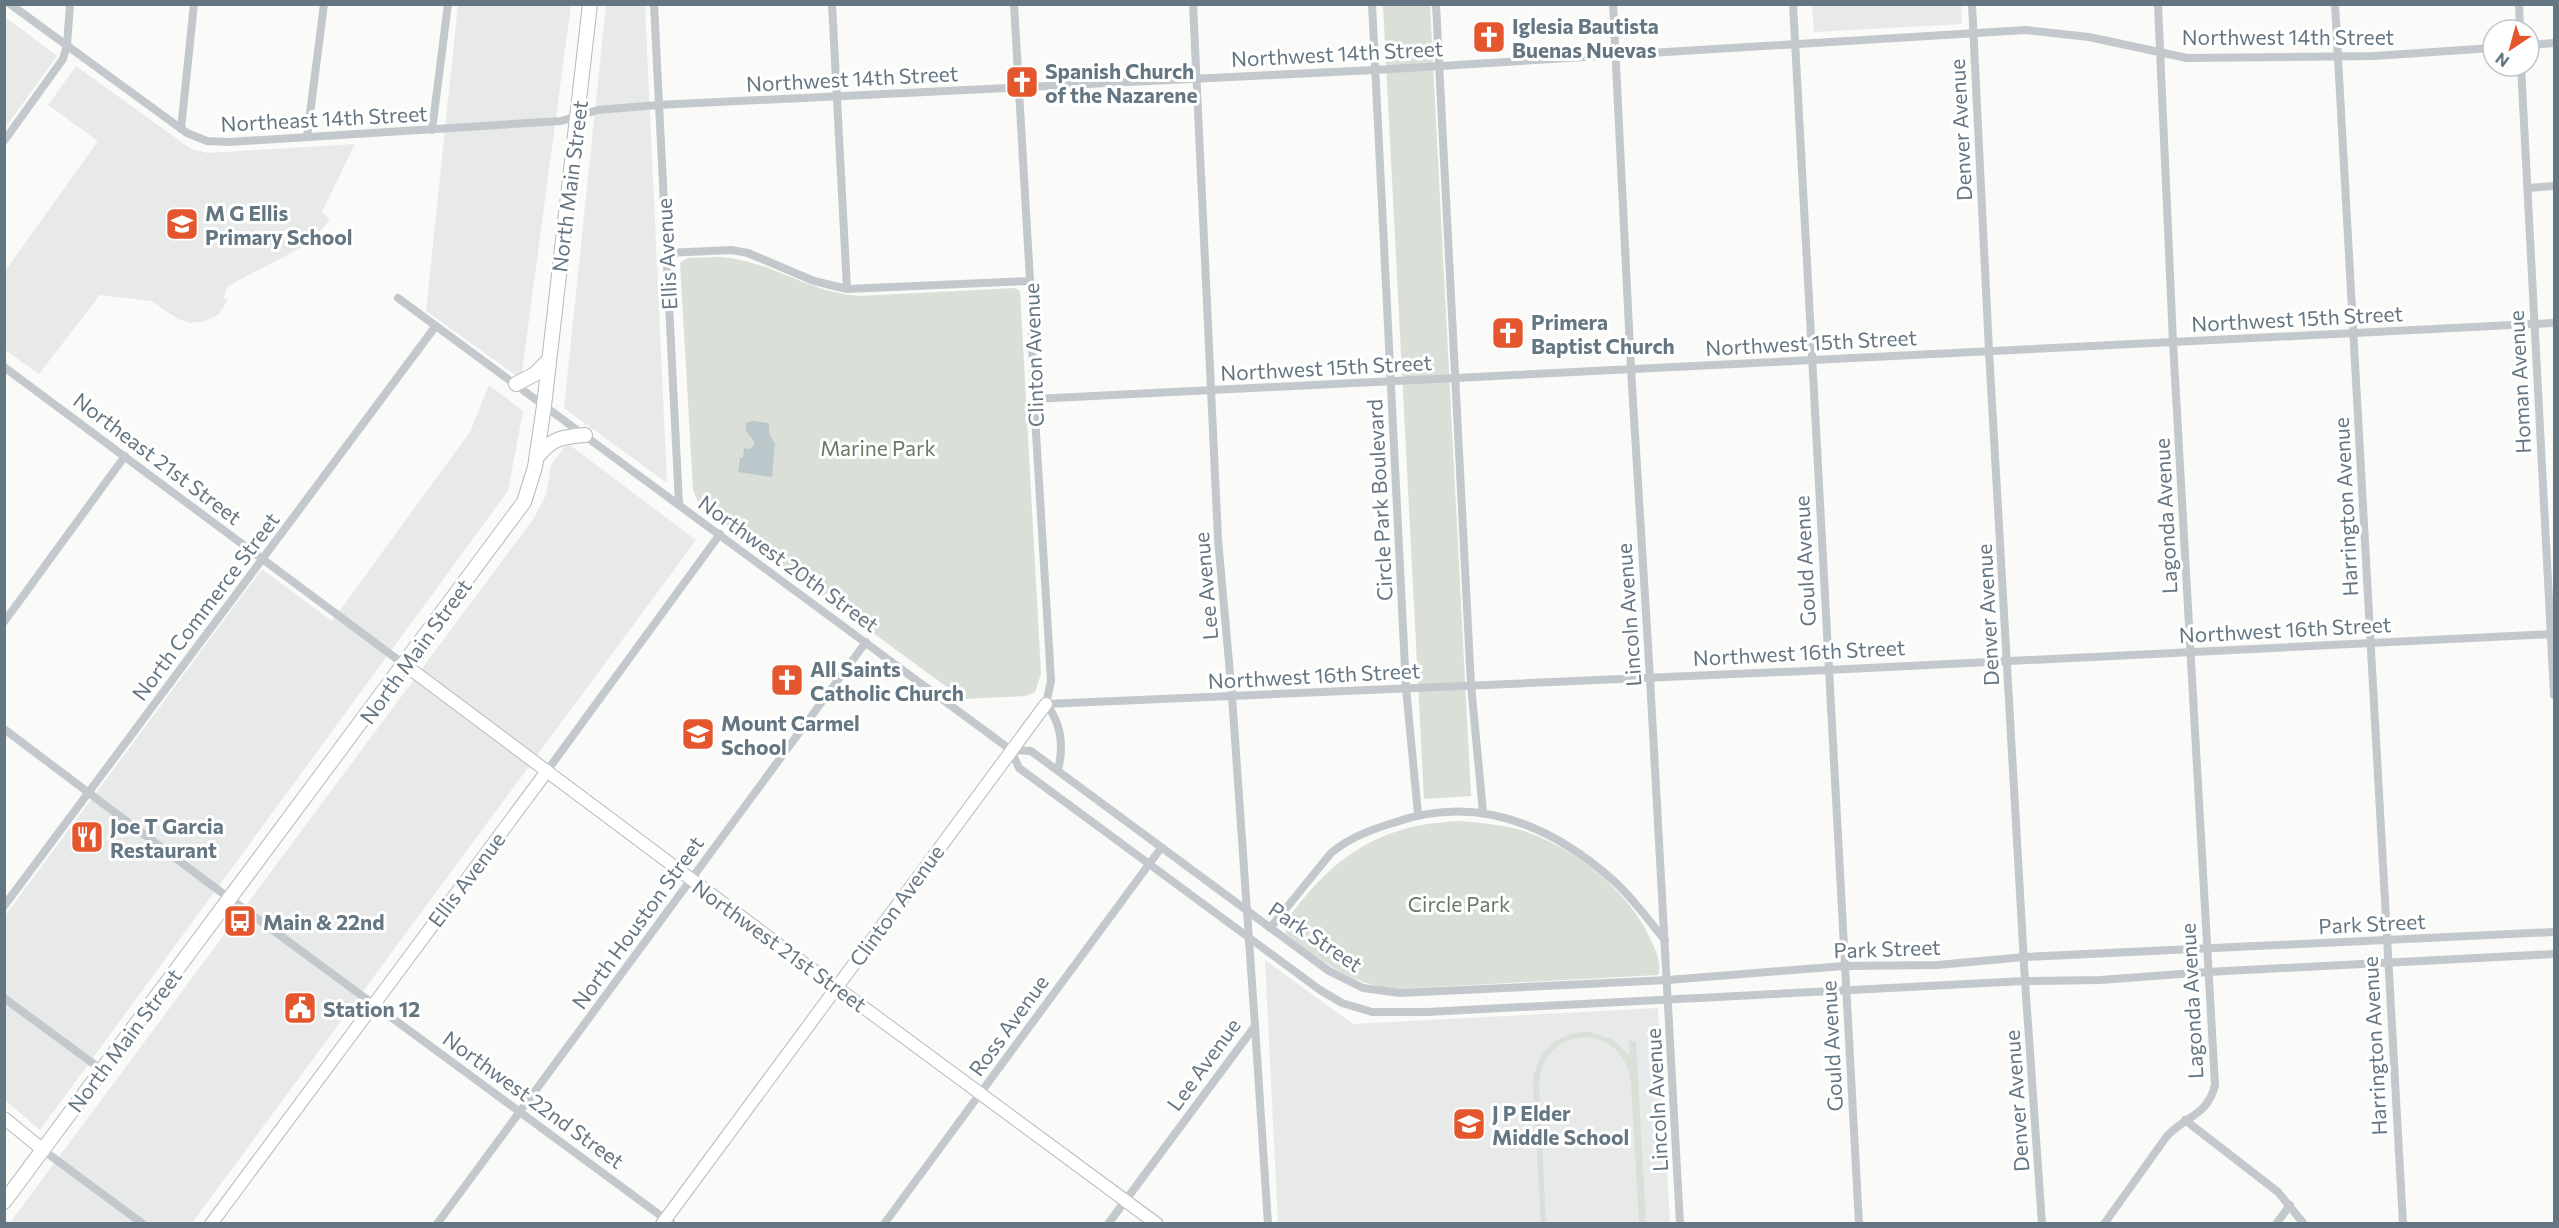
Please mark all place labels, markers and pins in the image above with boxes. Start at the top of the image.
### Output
place label: Iglesia Bautista Buenas Nuevas [1512,13,1659,62]
church icon: Iglesia Bautista Buenas Nuevas [1471,19,1507,55]
place label: Spanish Church of the Nazarene [1045,58,1198,107]
church icon: Spanish Church of the Nazarene [1004,64,1040,100]
place label: M G Ellis Primary School [205,200,352,249]
school or university icon: M G Ellis Primary School [164,206,200,242]
place label: Primera Baptist Church [1531,309,1675,358]
church icon: Primera Baptist Church [1490,315,1526,351]
place label: All Saints Catholic Church [810,656,964,705]
church icon: All Saints Catholic Church [769,662,805,698]
place label: Mount Carmel School [721,710,860,759]
school or university icon: Mount Carmel School [680,716,716,752]
place label: Joe T Garcia Restaurant [110,813,224,862]
restaurant icon: Joe T Garcia Restaurant [69,819,105,855]
bus stop icon: Main & 22nd [222,903,258,939]
place label: Main & 22nd [263,909,385,934]
public building icon: Station 12 [282,990,318,1026]
place label: Station 12 [323,996,420,1021]
place label: J P Elder Middle School [1492,1100,1629,1149]
school or university icon: J P Elder Middle School [1451,1106,1487,1142]

